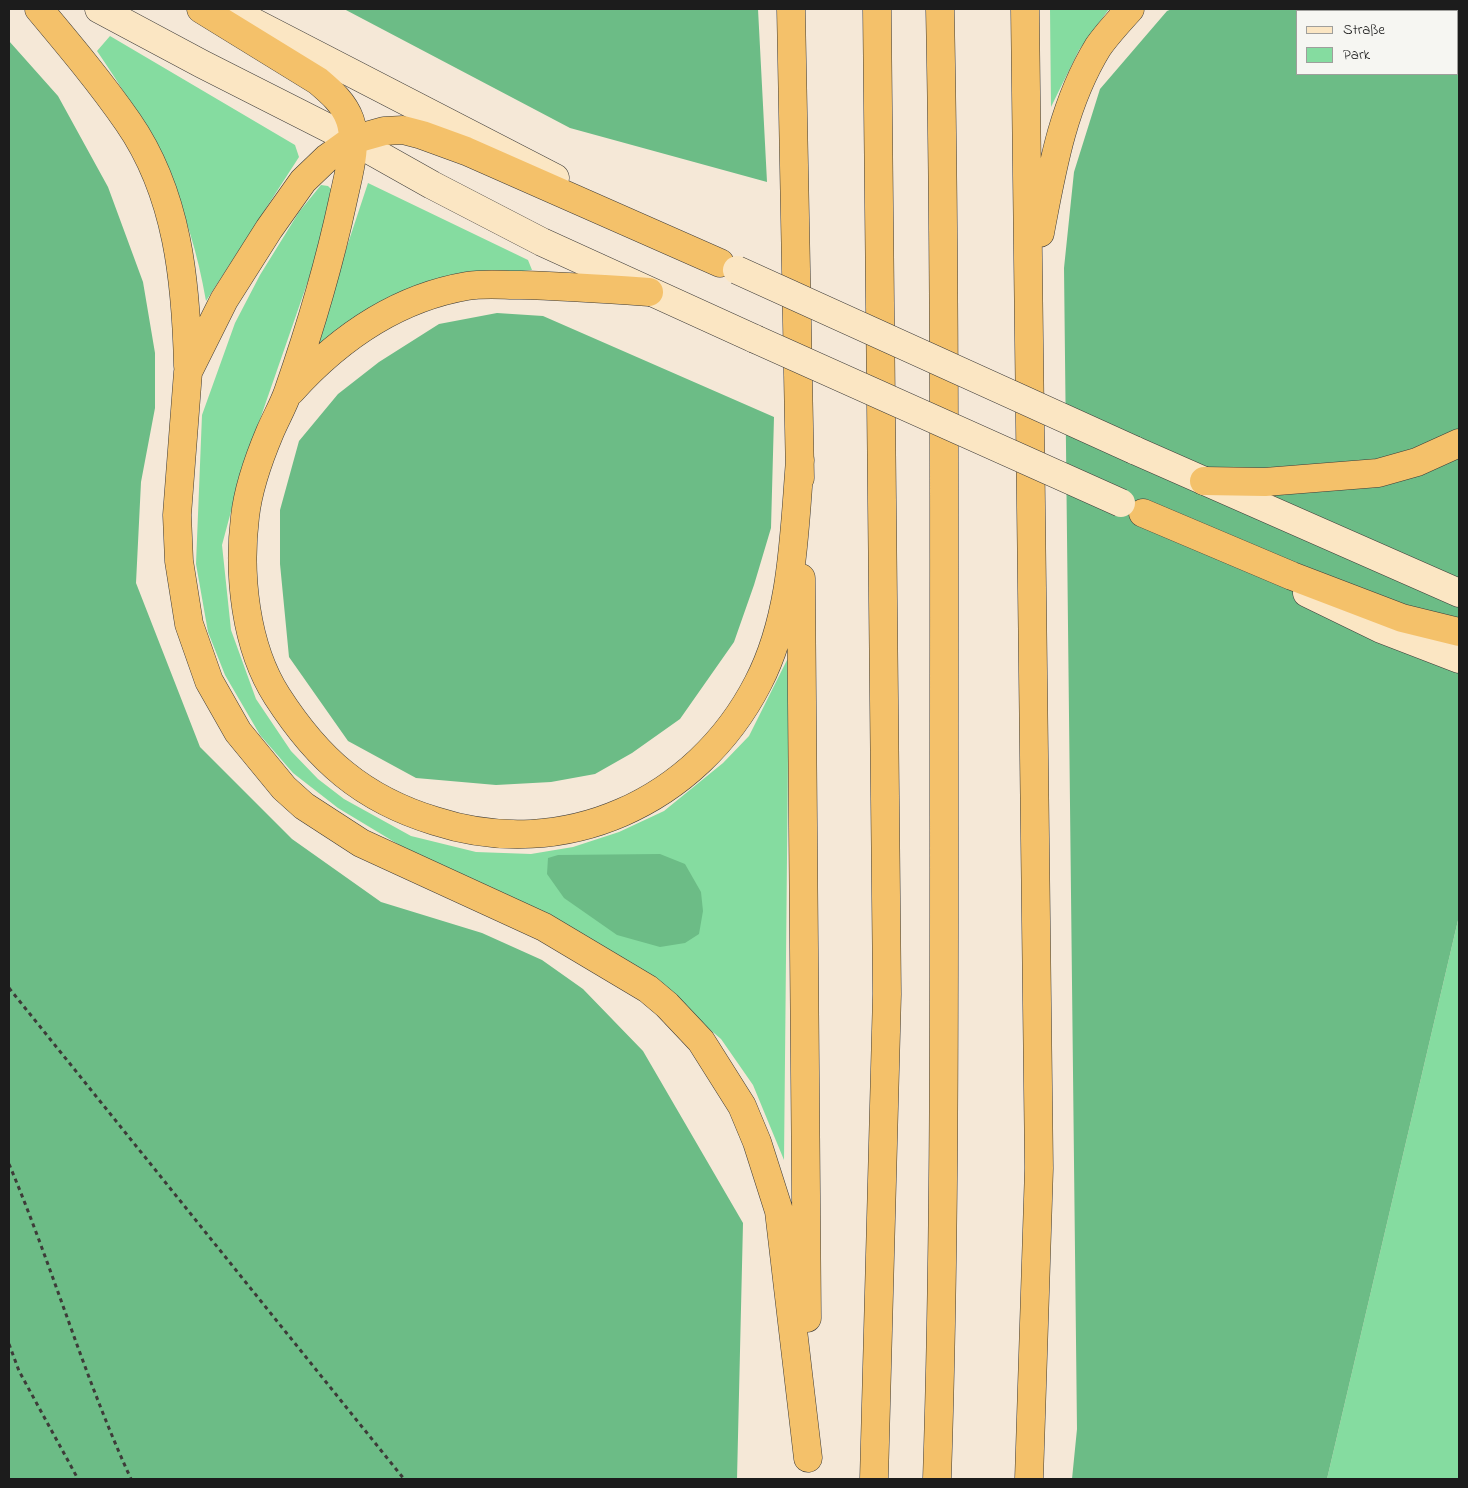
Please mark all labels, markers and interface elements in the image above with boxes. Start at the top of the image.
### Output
legend [1296,10,1458,75]
text: Straße [1343,19,1385,41]
text: Park [1343,44,1370,66]

